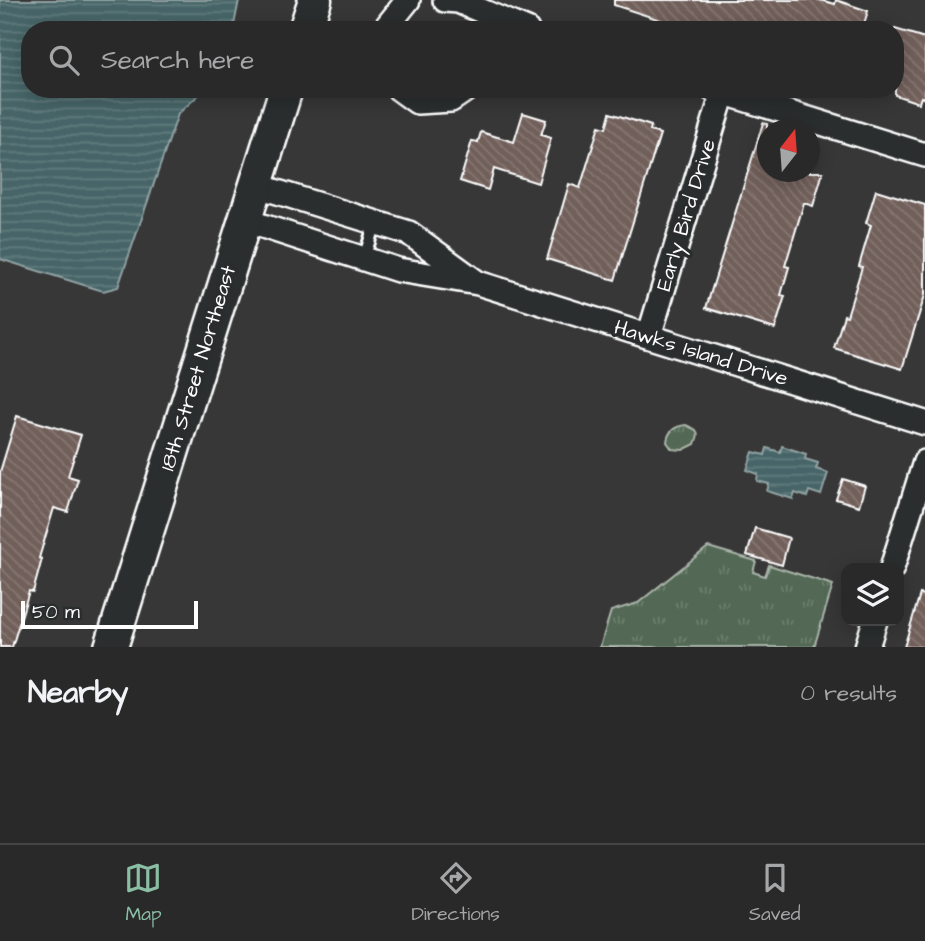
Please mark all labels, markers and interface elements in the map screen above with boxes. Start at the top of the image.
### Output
search box [21,21,904,98]
icon: search [45,41,83,79]
text: Search here [101,42,254,78]
north arrow [757,119,820,182]
street label: Early Bird Drive [649,135,725,295]
street label: 18th Street Northeast [153,261,243,474]
street label: Hawks Island Drive [611,313,791,393]
map controls [841,563,904,626]
button: layers [841,563,904,626]
scale bar [21,598,198,630]
text: 50 m [32,599,80,626]
text: Nearby [28,672,128,714]
text: 0 results [800,677,897,709]
tab: Map [124,859,162,928]
tab: Directions [411,859,500,928]
tab: Saved [749,859,800,928]

